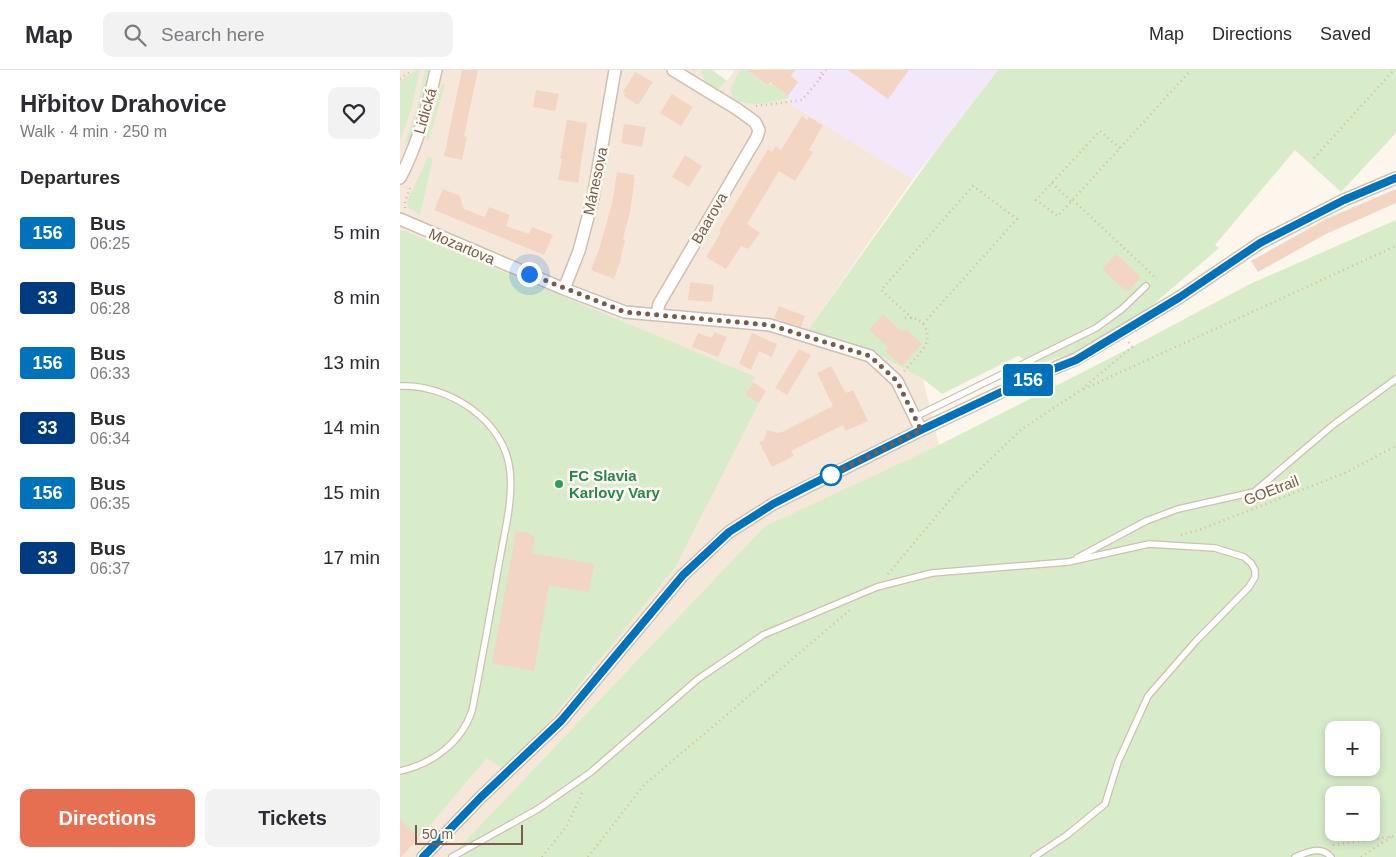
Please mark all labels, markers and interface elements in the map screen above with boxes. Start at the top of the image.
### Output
search box [103,12,453,57]
text: Map [25,21,73,48]
icon: search [121,21,149,49]
text: Search here [161,24,265,45]
text: Map [1149,24,1184,44]
text: Directions [1212,24,1292,44]
text: Saved [1320,24,1371,44]
street label: Lidická [410,86,440,136]
button: heart [328,87,380,139]
text: Hřbitov Drahovice [20,90,227,117]
text: Walk · 4 min · 250 m [20,123,167,140]
street label: Mánesova [579,145,611,217]
text: Departures [20,167,120,188]
street label: Baarova [688,189,731,246]
text: Bus [90,213,126,234]
text: 5 min [334,222,380,243]
text: 156 [32,223,63,243]
street label: Mozartova [426,224,498,268]
text: 06:25 [90,235,130,252]
your location [517,262,542,287]
text: Bus [90,278,126,299]
text: 8 min [334,287,380,308]
text: 33 [37,288,58,308]
text: 06:28 [90,300,130,317]
text: Bus [90,343,126,364]
text: 13 min [323,352,380,373]
text: 156 [32,353,63,373]
line badge: 156 [999,364,1057,396]
text: 06:33 [90,365,130,382]
text: 156 [1013,370,1043,390]
text: Bus [90,408,126,429]
text: 14 min [323,417,380,438]
text: 33 [37,418,58,438]
text: 06:34 [90,430,130,447]
unlabelled marker [820,464,842,486]
place label: FC Slavia Karlovy Vary [569,467,661,501]
street label: GOEtrail [1241,472,1301,508]
text: Bus [90,473,126,494]
marker: FC Slavia Karlovy Vary [553,478,565,490]
text: 15 min [323,482,380,503]
text: 156 [32,483,63,503]
text: 06:35 [90,495,130,512]
text: Bus [90,538,126,559]
text: 17 min [323,547,380,568]
text: 33 [37,548,58,568]
text: 06:37 [90,560,130,577]
map controls [1325,721,1380,841]
button: + [1325,721,1380,776]
button: − [1325,786,1380,841]
button: Directions [20,789,195,847]
button: Tickets [205,789,380,847]
scale bar [415,822,522,845]
text: 50 m [422,826,453,842]

